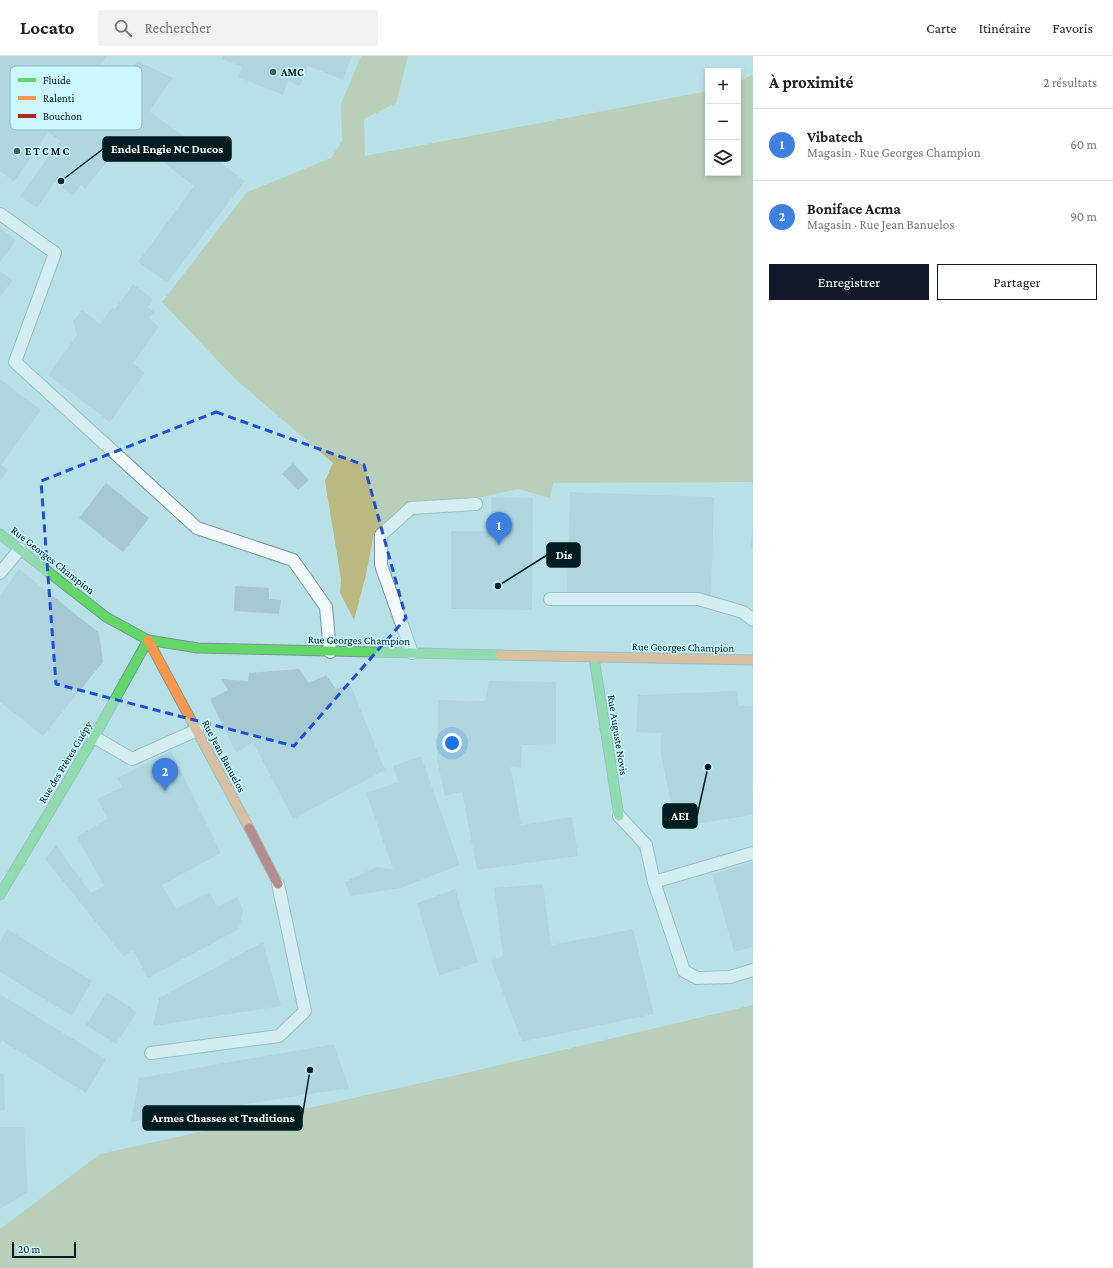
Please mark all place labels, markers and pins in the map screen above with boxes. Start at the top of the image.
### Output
place label: AMC [280,66,304,78]
marker: AMC [268,67,278,77]
callout: Endel Engie NC Ducos [103,137,231,161]
place label: E T C M C [25,145,70,157]
marker: E T C M C [12,146,22,156]
pin: 1 [486,512,512,545]
callout: Dis [547,543,580,567]
pin: 2 [152,758,178,791]
callout: AEI [663,804,697,828]
callout: Armes Chasses et Traditions [143,1106,302,1130]

